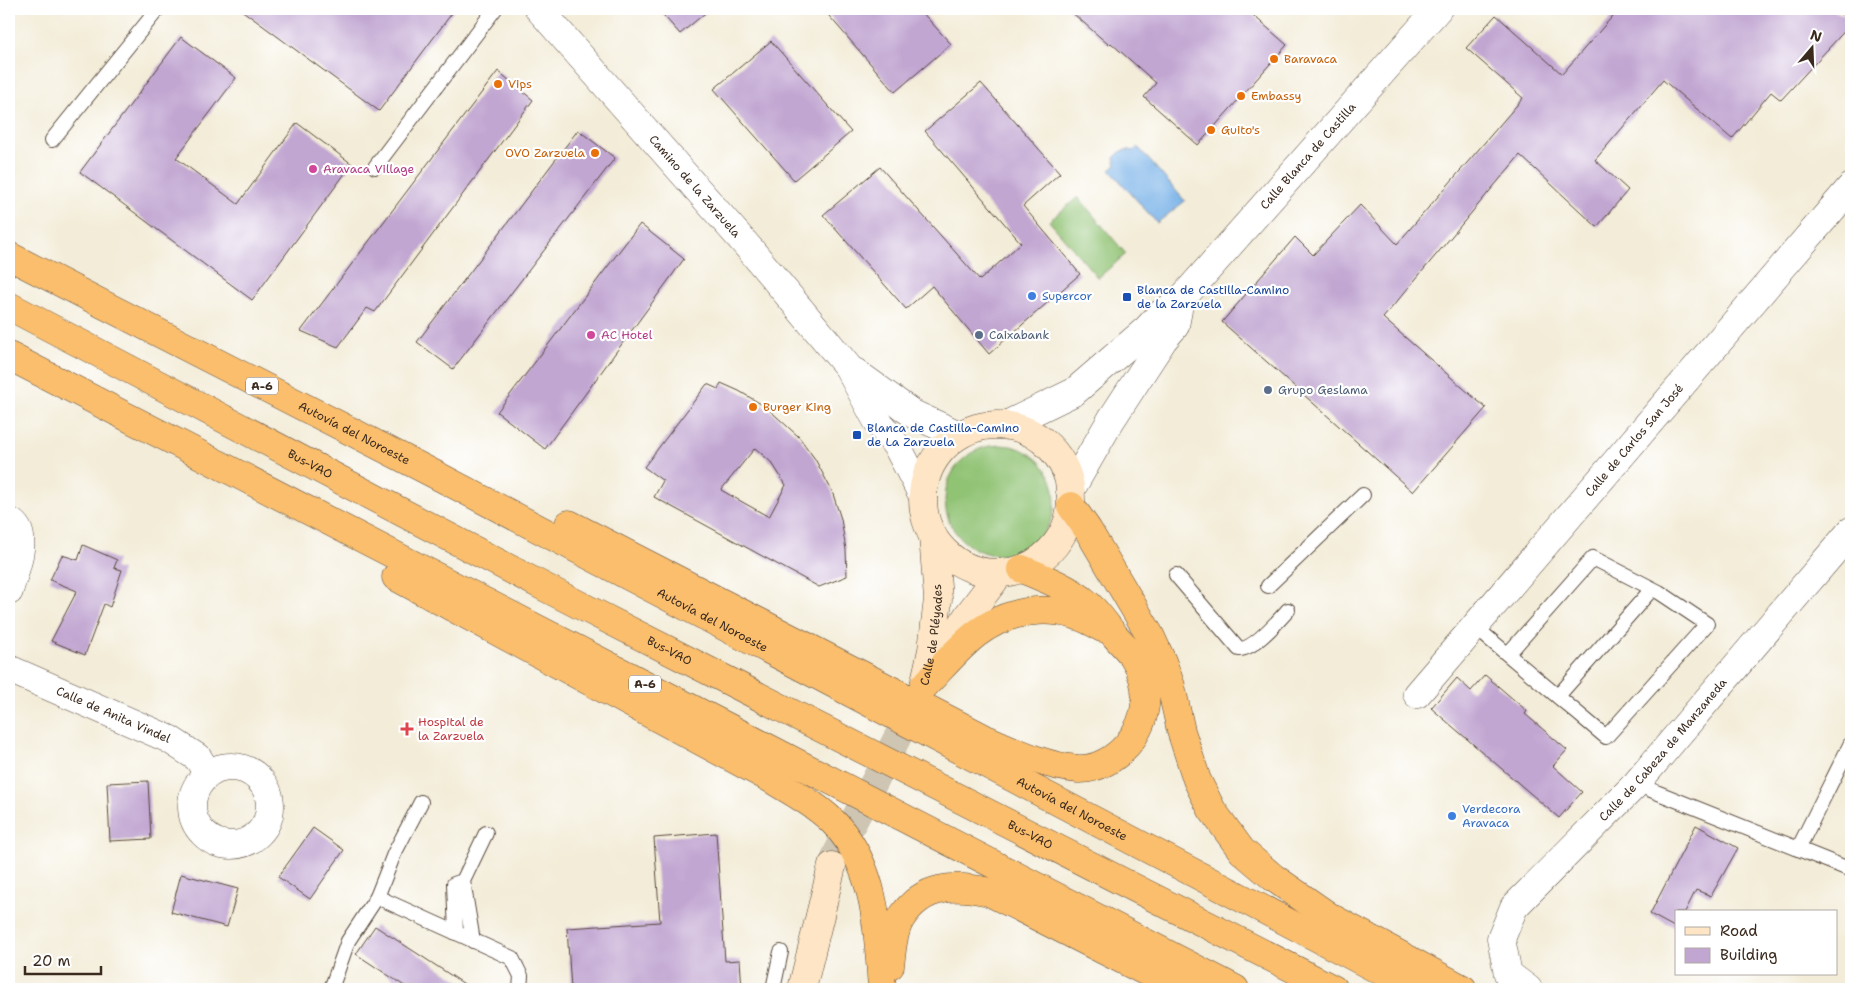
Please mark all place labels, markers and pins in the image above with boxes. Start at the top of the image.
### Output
place label: Baravaca [1284,51,1338,67]
marker: Baravaca [1268,53,1280,65]
place label: Vips [508,76,532,92]
marker: Vips [492,78,504,90]
place label: Embassy [1251,88,1301,104]
marker: Embassy [1235,90,1247,102]
place label: Guito's [1221,122,1260,138]
marker: Guito's [1205,124,1217,136]
place label: OVO Zarzuela [505,145,586,161]
marker: OVO Zarzuela [589,147,601,159]
place label: Aravaca Village [323,161,415,177]
marker: Aravaca Village [307,163,319,175]
place label: Blanca de Castilla-Camino de la Zarzuela [1137,282,1289,312]
place label: Supercor [1042,288,1093,304]
marker: Supercor [1026,290,1038,302]
marker: Blanca de Castilla-Camino de la Zarzuela [1121,291,1133,303]
place label: AC Hotel [601,327,653,343]
place label: Caixabank [989,327,1049,343]
marker: AC Hotel [585,329,597,341]
marker: Caixabank [973,329,985,341]
place label: Grupo Geslama [1278,382,1368,398]
marker: Grupo Geslama [1262,384,1274,396]
place label: Burger King [763,399,831,415]
marker: Burger King [747,401,759,413]
place label: Blanca de Castilla-Camino de La Zarzuela [867,420,1019,450]
marker: Blanca de Castilla-Camino de La Zarzuela [851,429,863,441]
place label: Hospital de la Zarzuela [418,714,485,744]
marker: Hospital de la Zarzuela [400,722,414,736]
place label: Verdecora Aravaca [1462,801,1521,831]
marker: Verdecora Aravaca [1446,810,1458,822]

